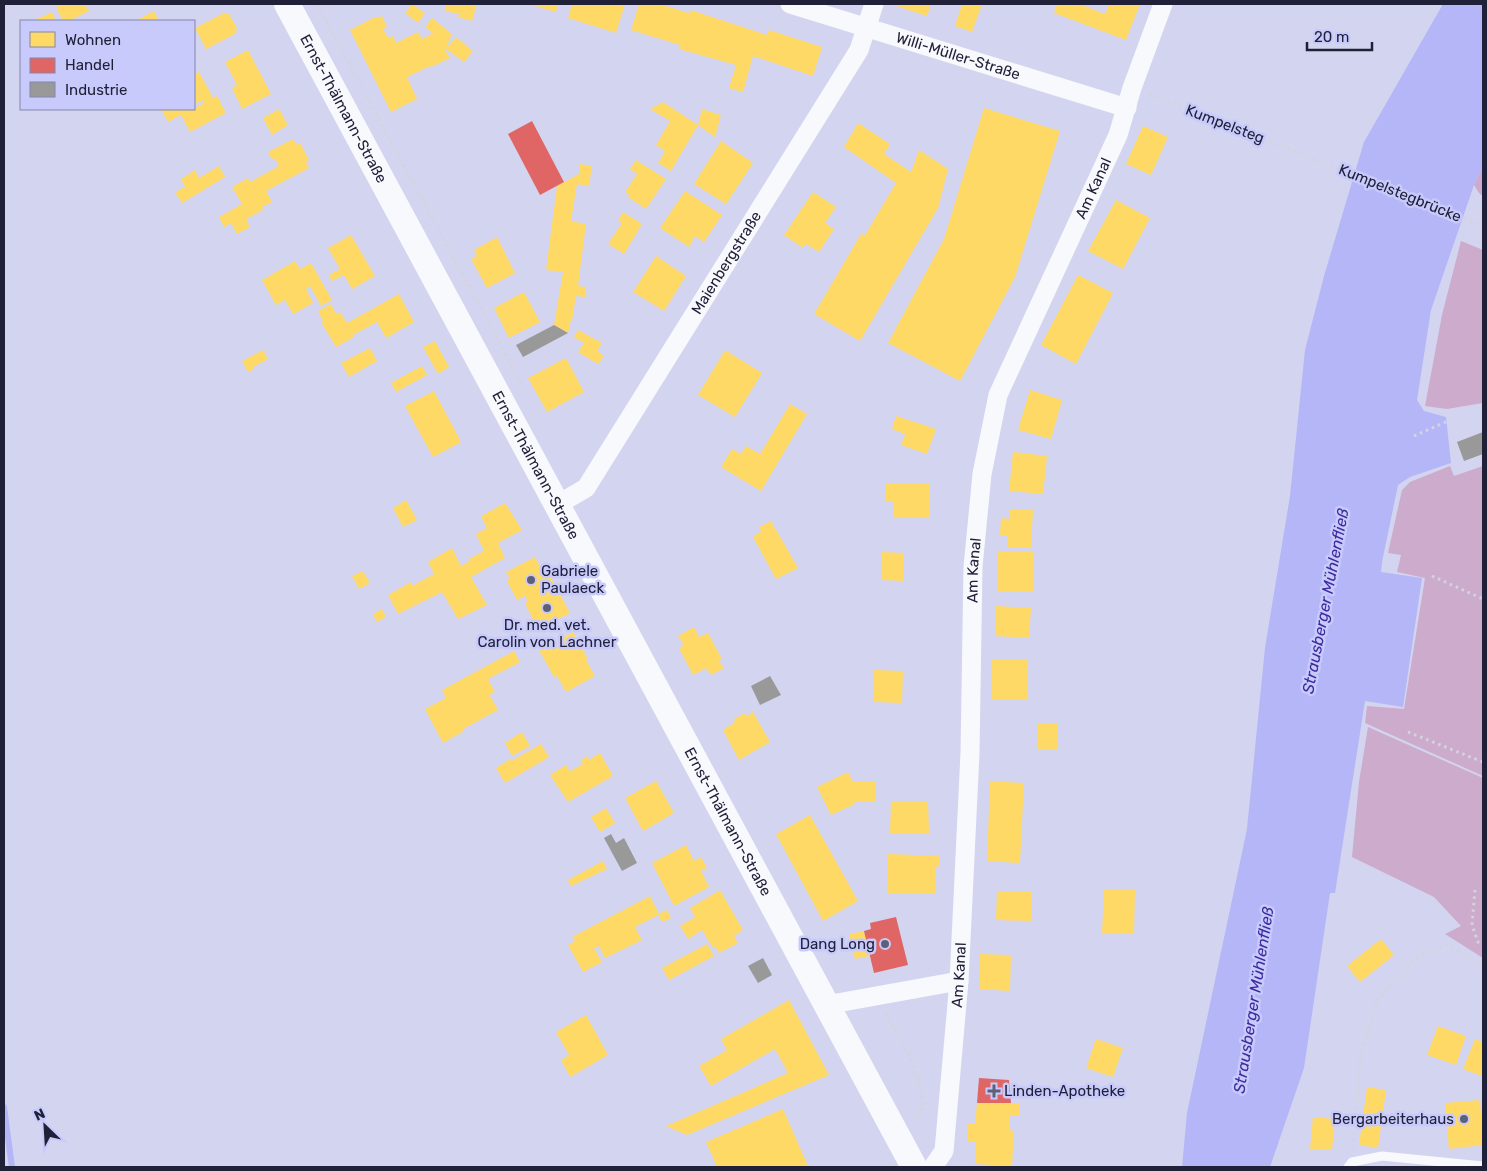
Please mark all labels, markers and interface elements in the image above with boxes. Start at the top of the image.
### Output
legend [20,20,195,110]
scale bar [1307,20,1372,52]
street label: Willi-Müller-Straße [894,28,1022,84]
text: 20 m [1314,28,1349,46]
text: Wohnen [65,31,121,49]
street label: Ernst-Thälmann-Straße [296,31,391,186]
text: Handel [65,56,114,74]
text: Industrie [65,81,127,99]
street label: Kumpelsteg [1183,101,1267,147]
street label: Am Kanal [1072,155,1115,222]
street label: Kumpelstegbrücke [1336,160,1464,226]
street label: Maienbergstraße [688,208,765,318]
street label: Ernst-Thälmann-Straße [488,388,583,543]
water label: Strausberger Mühlenfließ [1298,506,1353,695]
street label: Am Kanal [963,537,985,603]
place label: Gabriele Paulaeck [541,562,604,597]
marker: Gabriele Paulaeck [525,574,537,586]
marker: Dr. med. vet. Carolin von Lachner [541,602,553,614]
place label: Dr. med. vet. Carolin von Lachner [478,616,617,651]
street label: Ernst-Thälmann-Straße [681,744,775,899]
water label: Strausberger Mühlenfließ [1229,905,1278,1095]
place label: Dang Long [800,935,875,953]
marker: Dang Long [879,938,891,950]
street label: Am Kanal [948,942,970,1008]
place label: Linden-Apotheke [1004,1082,1125,1100]
marker: Linden-Apotheke [988,1085,1000,1097]
north arrow [20,1101,70,1151]
text: N [32,1105,48,1125]
place label: Bergarbeiterhaus [1332,1110,1454,1128]
marker: Bergarbeiterhaus [1458,1113,1470,1125]

